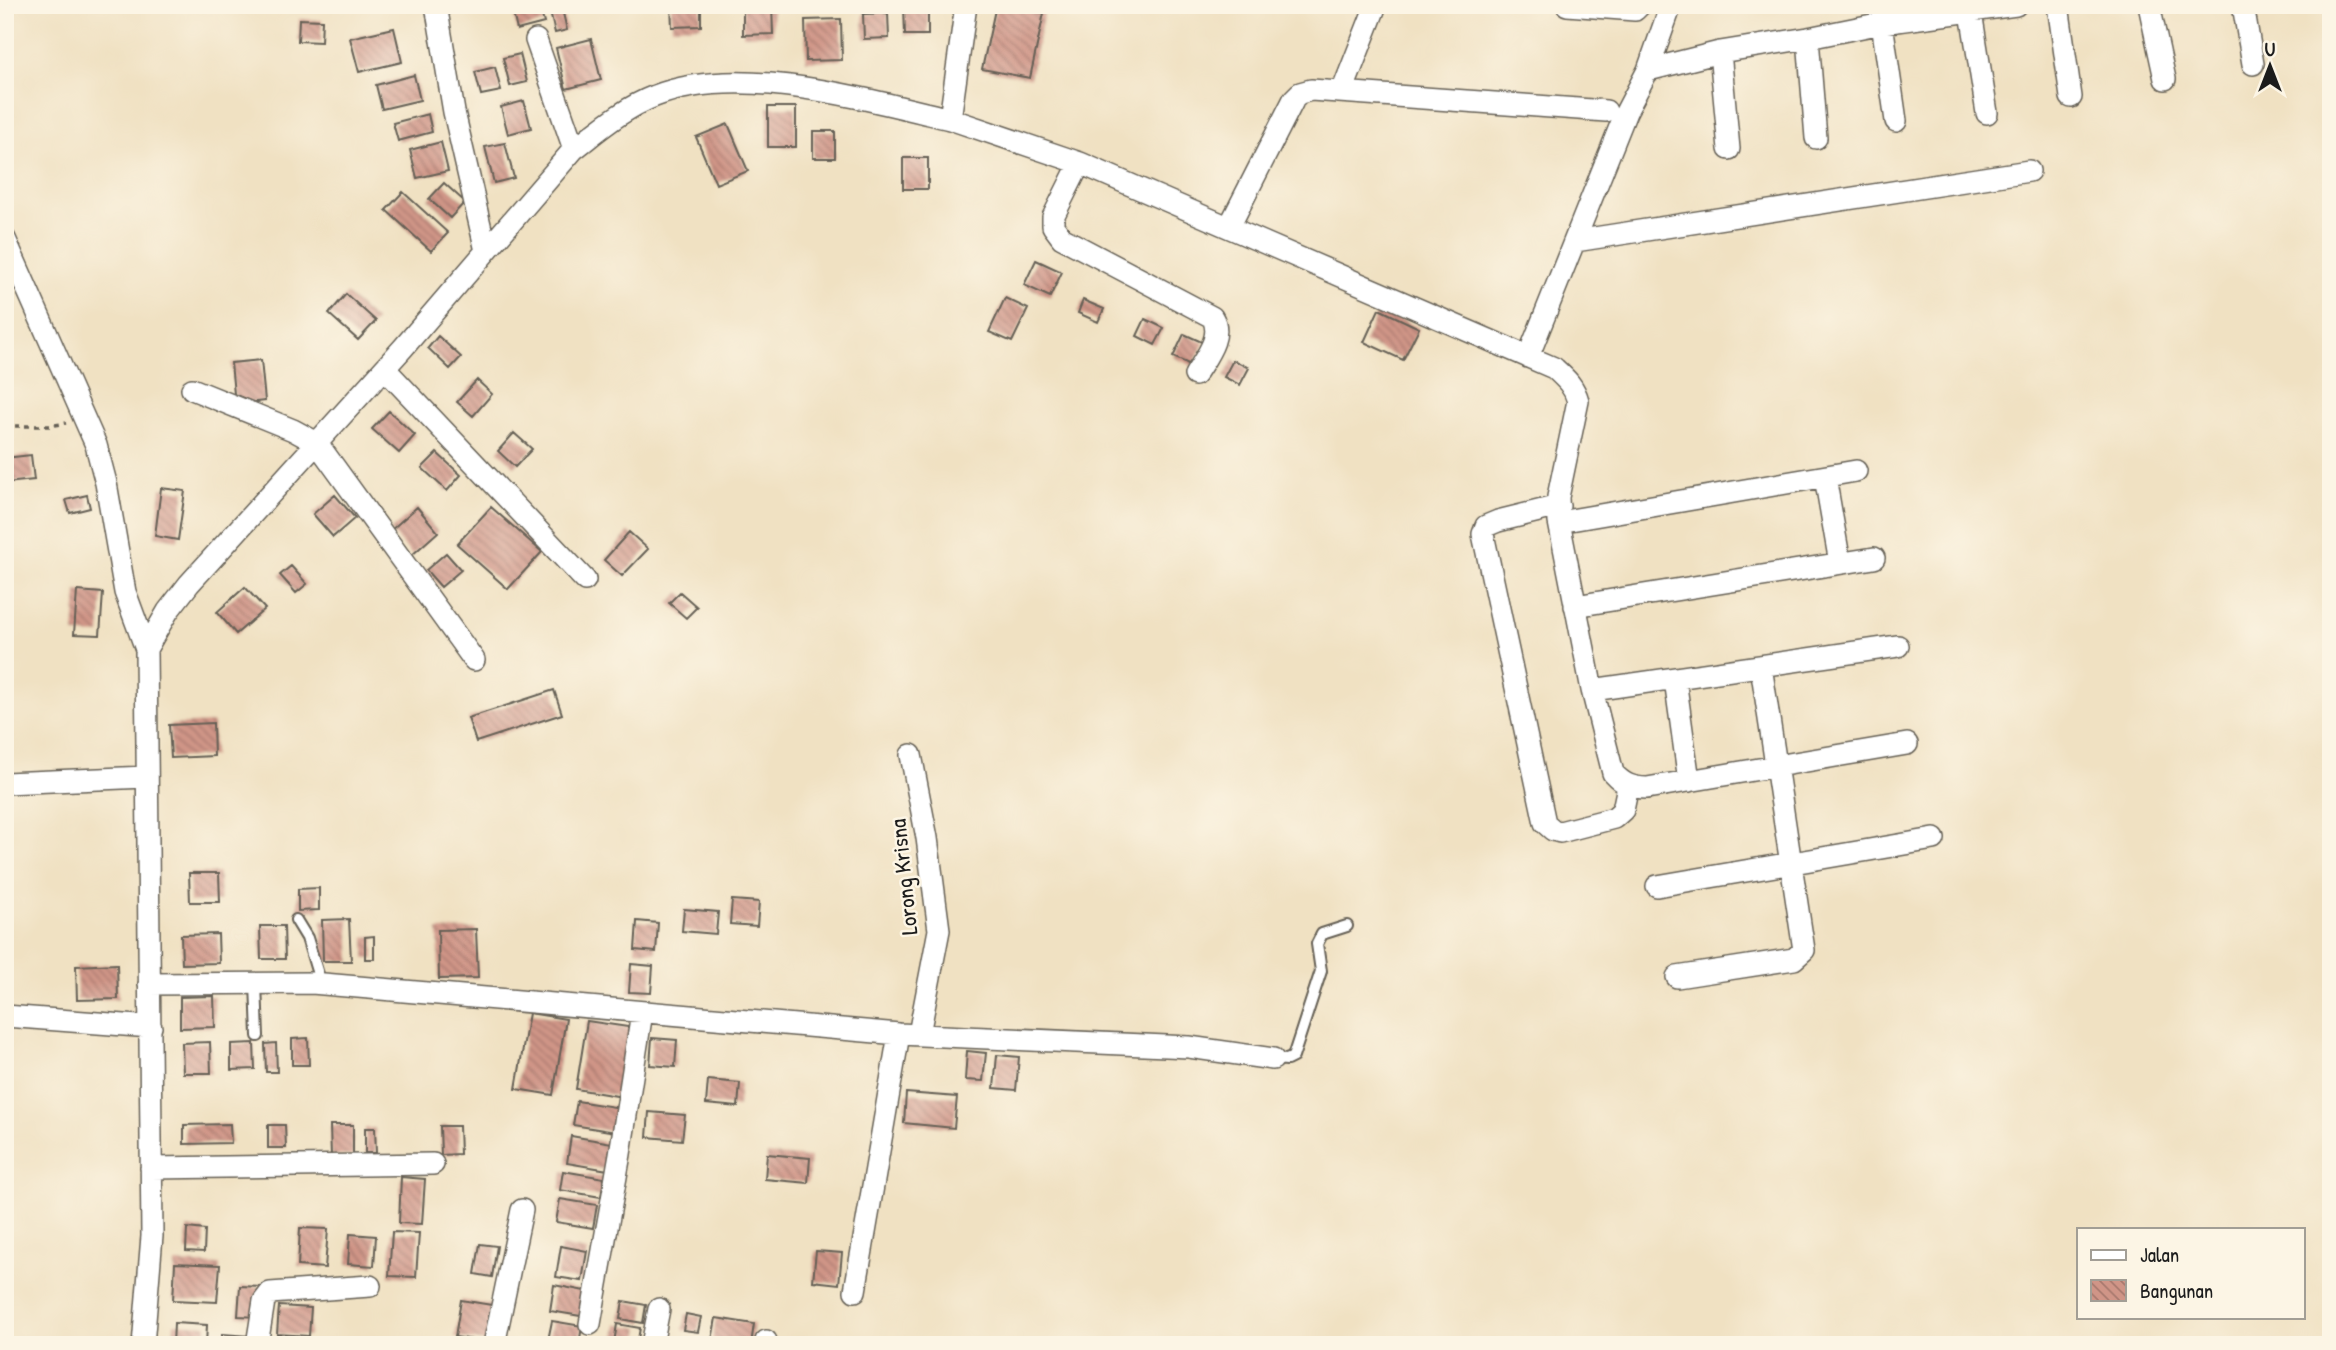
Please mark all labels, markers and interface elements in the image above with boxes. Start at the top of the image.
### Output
north arrow [2234,32,2304,102]
text: U [2265,36,2276,62]
street label: Lorong Krisna [882,818,924,936]
legend [2077,1228,2304,1318]
text: Jalan [2140,1240,2179,1269]
text: Bangunan [2140,1276,2213,1305]

